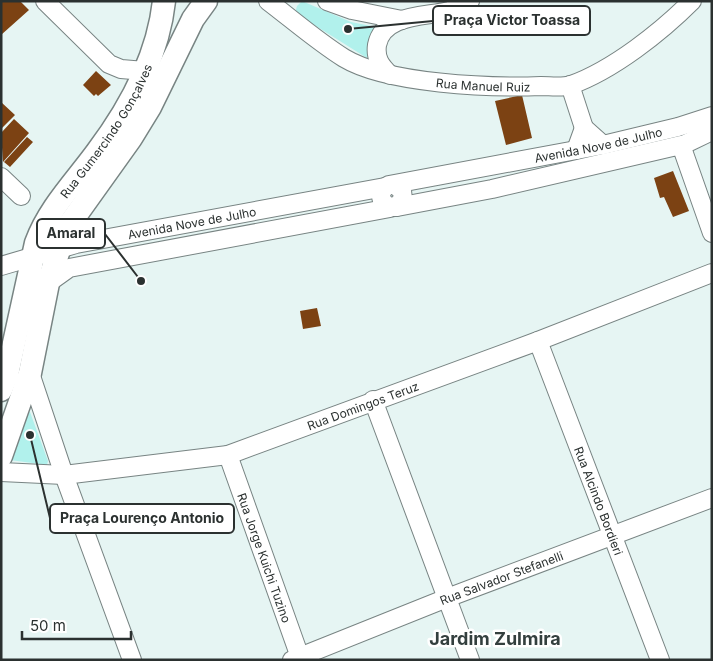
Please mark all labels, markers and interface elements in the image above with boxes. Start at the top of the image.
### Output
callout: Praça Victor Toassa [433,6,590,35]
text: Praça Victor Toassa [444,11,580,28]
street label: Rua Gumercindo Gonçalves [57,62,155,201]
street label: Rua Manuel Ruiz [435,75,531,94]
street label: Avenida Nove de Julho [533,124,664,165]
street label: Avenida Nove de Julho [126,203,257,242]
callout: Amaral [37,219,105,248]
text: Amaral [47,224,95,241]
street label: Rua Domingos Teruz [305,378,421,433]
street label: Rua Alcindo Bordieri [571,444,627,557]
street label: Rua Jorge Kuichi Tuzino [235,491,295,625]
callout: Praça Lourenço Antonio [50,504,234,533]
text: Praça Lourenço Antonio [60,509,224,526]
street label: Rua Salvador Stefanelli [437,547,565,608]
scale bar [22,608,131,640]
text: 50 m [30,616,66,635]
district label: Jardim Zulmira [429,628,561,649]

